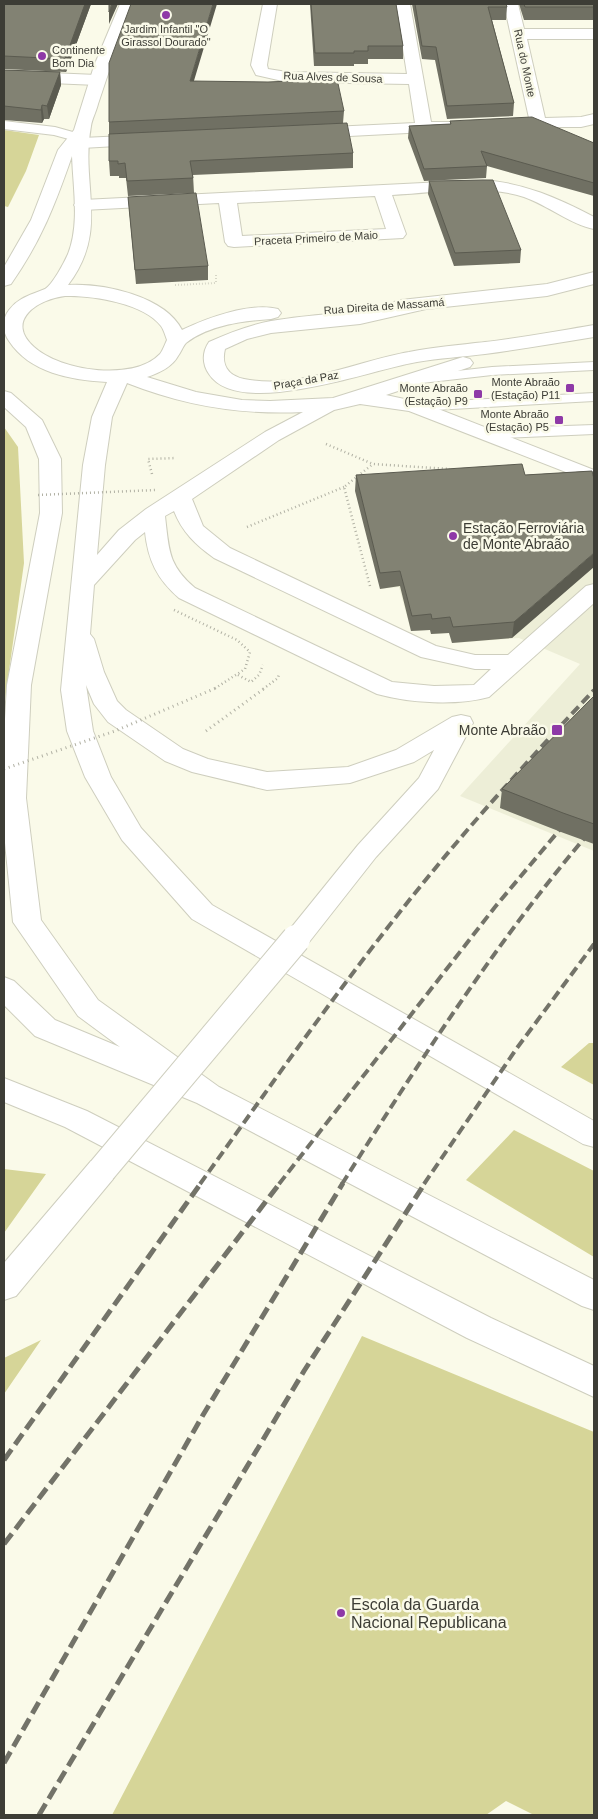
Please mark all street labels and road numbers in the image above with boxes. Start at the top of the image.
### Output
street label: Rua do Monte [512,28,538,98]
street label: Rua Alves de Sousa [283,69,384,85]
street label: Praceta Primeiro de Maio [254,229,378,247]
street label: Rua Direita de Massamá [323,296,446,316]
street label: Praça da Paz [272,368,340,392]

